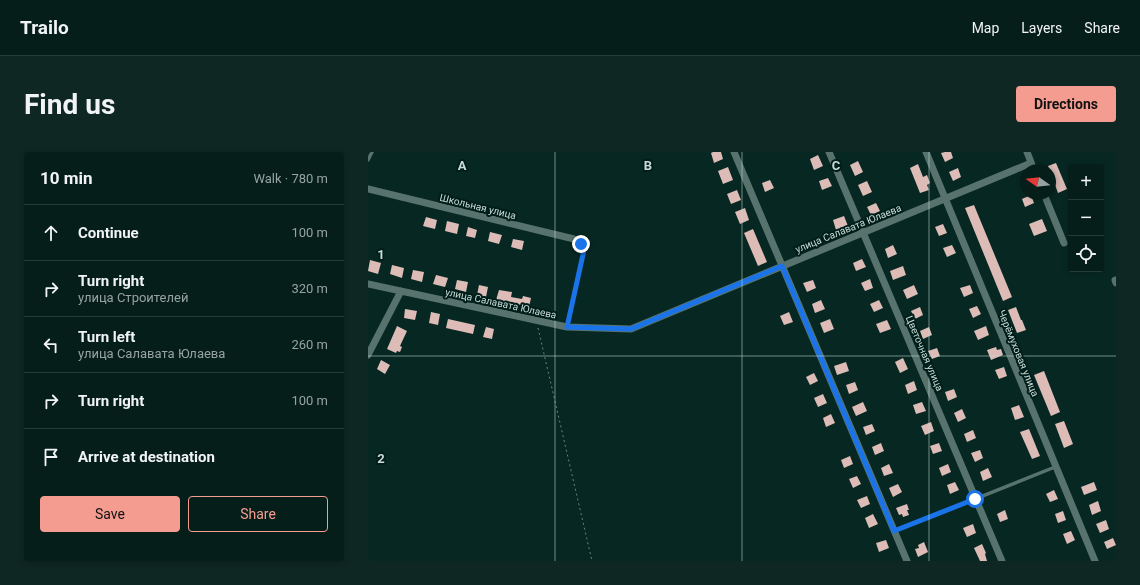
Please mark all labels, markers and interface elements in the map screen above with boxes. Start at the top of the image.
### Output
text: Trailo [20,16,69,39]
text: Map [972,20,999,36]
text: Layers [1021,20,1062,36]
text: Share [1084,20,1120,36]
button: Directions [1016,86,1116,122]
text: Find us [24,88,115,121]
text: A [458,158,467,173]
text: B [644,158,652,173]
text: C [832,158,841,173]
north arrow [1020,164,1056,200]
map controls [1068,164,1104,272]
button: + [1068,164,1104,200]
text: 10 min [40,168,93,188]
text: Walk · 780 m [253,171,328,186]
street label: Школьная улица [439,192,517,221]
button: − [1068,200,1104,236]
street label: улица Салавата Юлаева [794,202,903,255]
icon: ahead [40,222,62,244]
text: Continue [78,224,139,242]
text: 100 m [291,225,328,240]
route end [572,235,590,253]
button: locate [1068,236,1104,272]
text: 1 [377,247,385,262]
text: Turn right [78,272,144,290]
icon: right [40,278,62,300]
text: 320 m [291,281,328,296]
street label: улица Салавата Юлаева [444,286,557,321]
text: улица Строителей [78,290,188,305]
street label: Черёмуховая улица [996,308,1041,398]
street label: Цветочная улица [904,314,945,392]
text: Turn left [78,328,135,346]
icon: left [40,334,62,356]
text: 260 m [291,337,328,352]
text: улица Салавата Юлаева [78,346,225,361]
icon: right [40,390,62,412]
text: Turn right [78,392,144,410]
text: 100 m [291,393,328,408]
icon: arrive [40,446,62,468]
text: Arrive at destination [78,448,215,466]
text: 2 [377,451,385,466]
route start [966,490,984,508]
button: Save [40,496,180,532]
button: Share [188,496,328,532]

